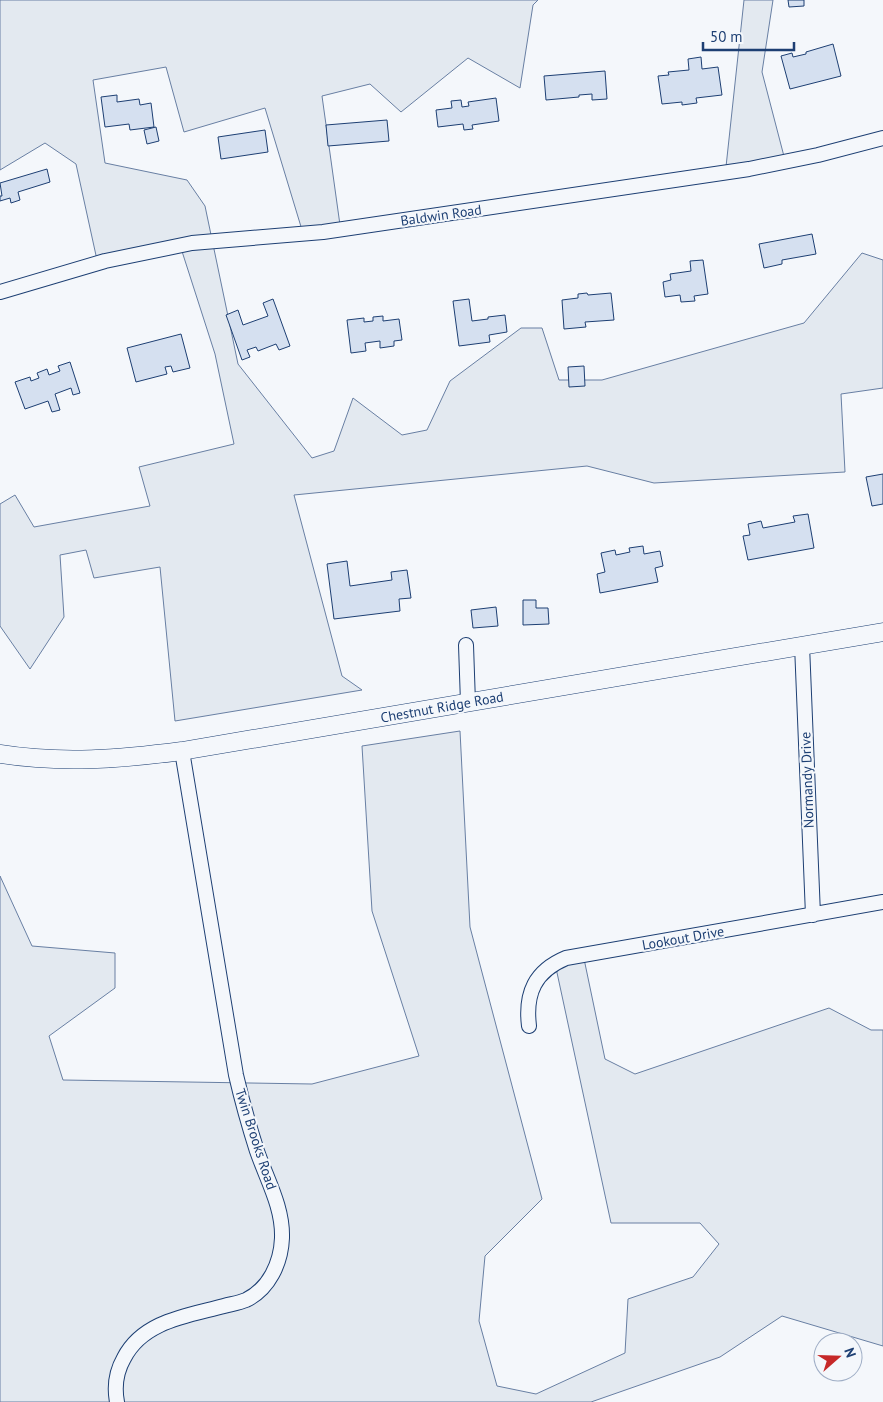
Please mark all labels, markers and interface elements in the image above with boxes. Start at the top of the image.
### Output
scale bar [703,20,794,52]
text: 50 m [710,27,743,46]
street label: Baldwin Road [399,200,483,230]
street label: Chestnut Ridge Road [379,687,505,727]
street label: Normandy Drive [796,732,818,828]
street label: Lookout Drive [641,922,725,954]
street label: Twin Brooks Road [231,1086,281,1192]
north arrow [813,1332,863,1382]
text: N [840,1345,860,1360]

